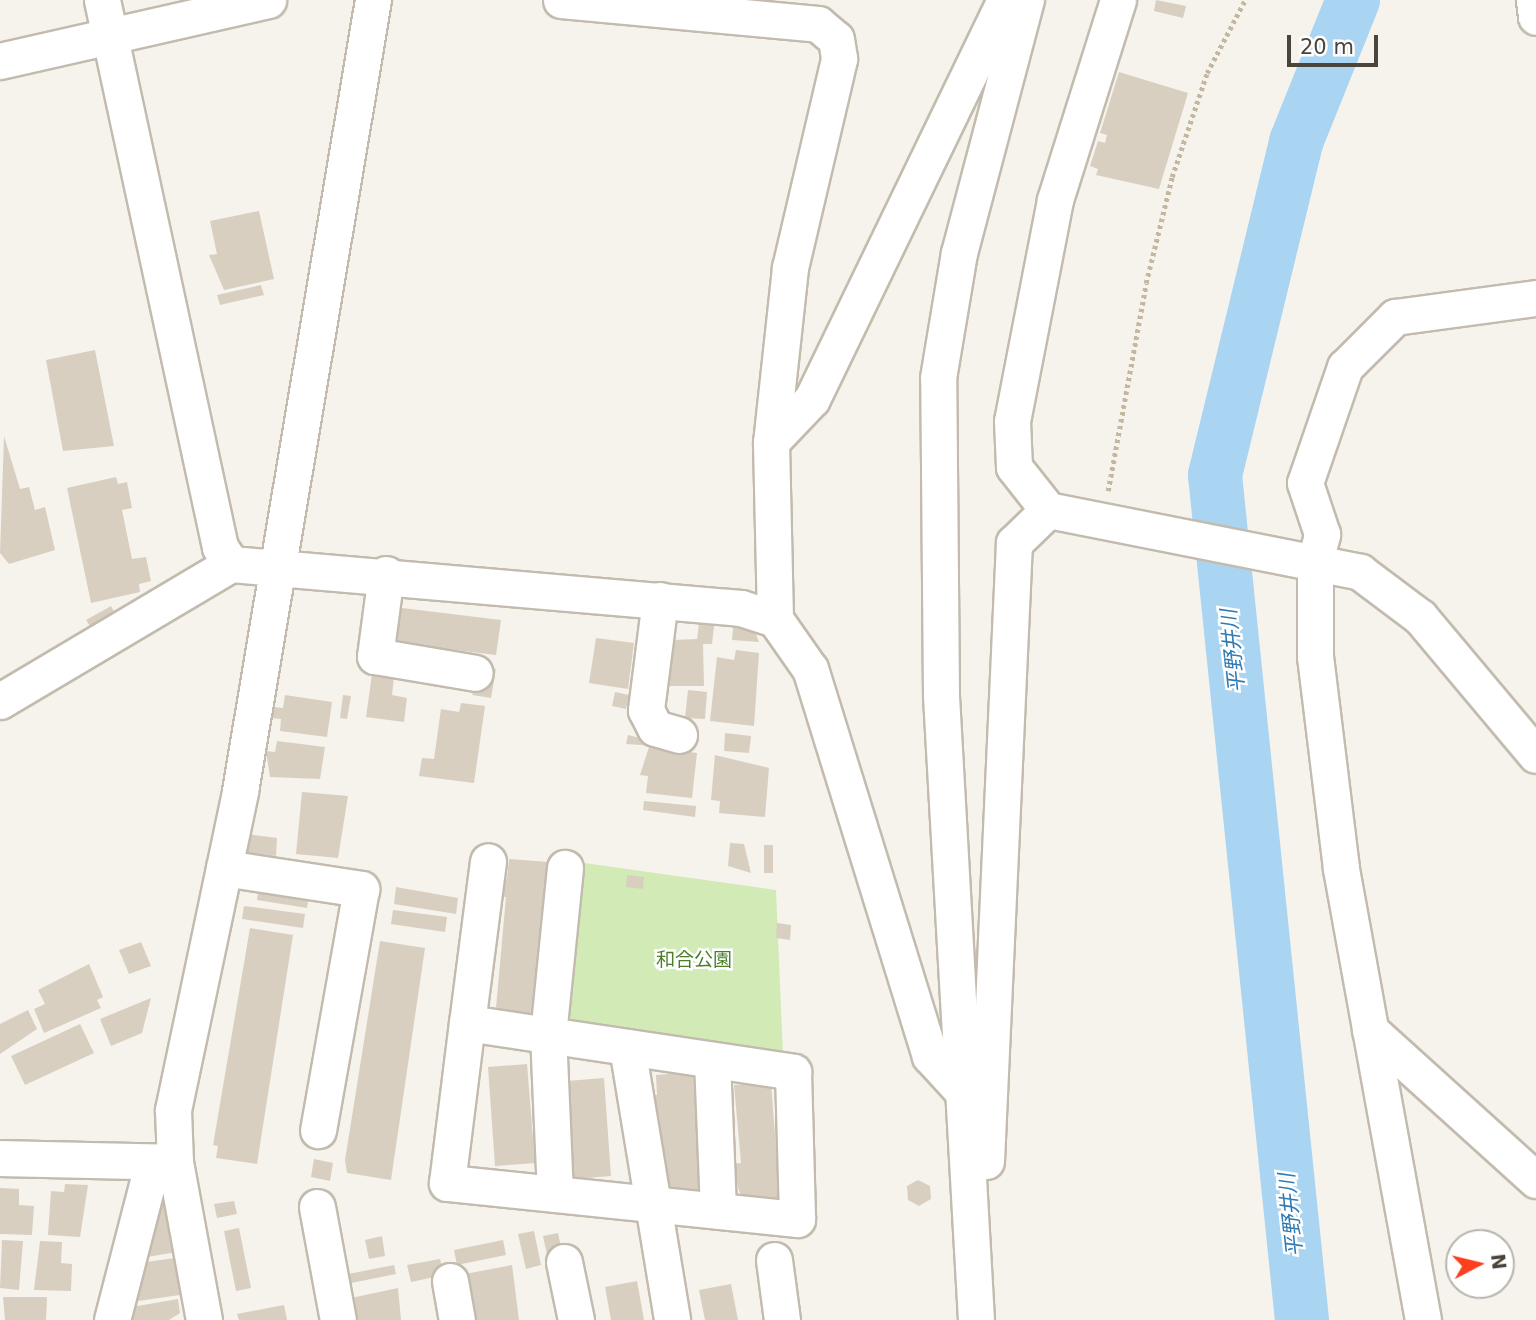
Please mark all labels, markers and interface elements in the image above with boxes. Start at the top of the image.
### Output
scale bar [1291,21,1382,65]
text: 20 m [1300,35,1354,59]
water label: 平野井川 [1216,608,1250,694]
park label: 和合公園 [656,949,732,971]
water label: 平野井川 [1274,1172,1308,1258]
north arrow [1445,1229,1515,1299]
text: N [1487,1252,1511,1271]

